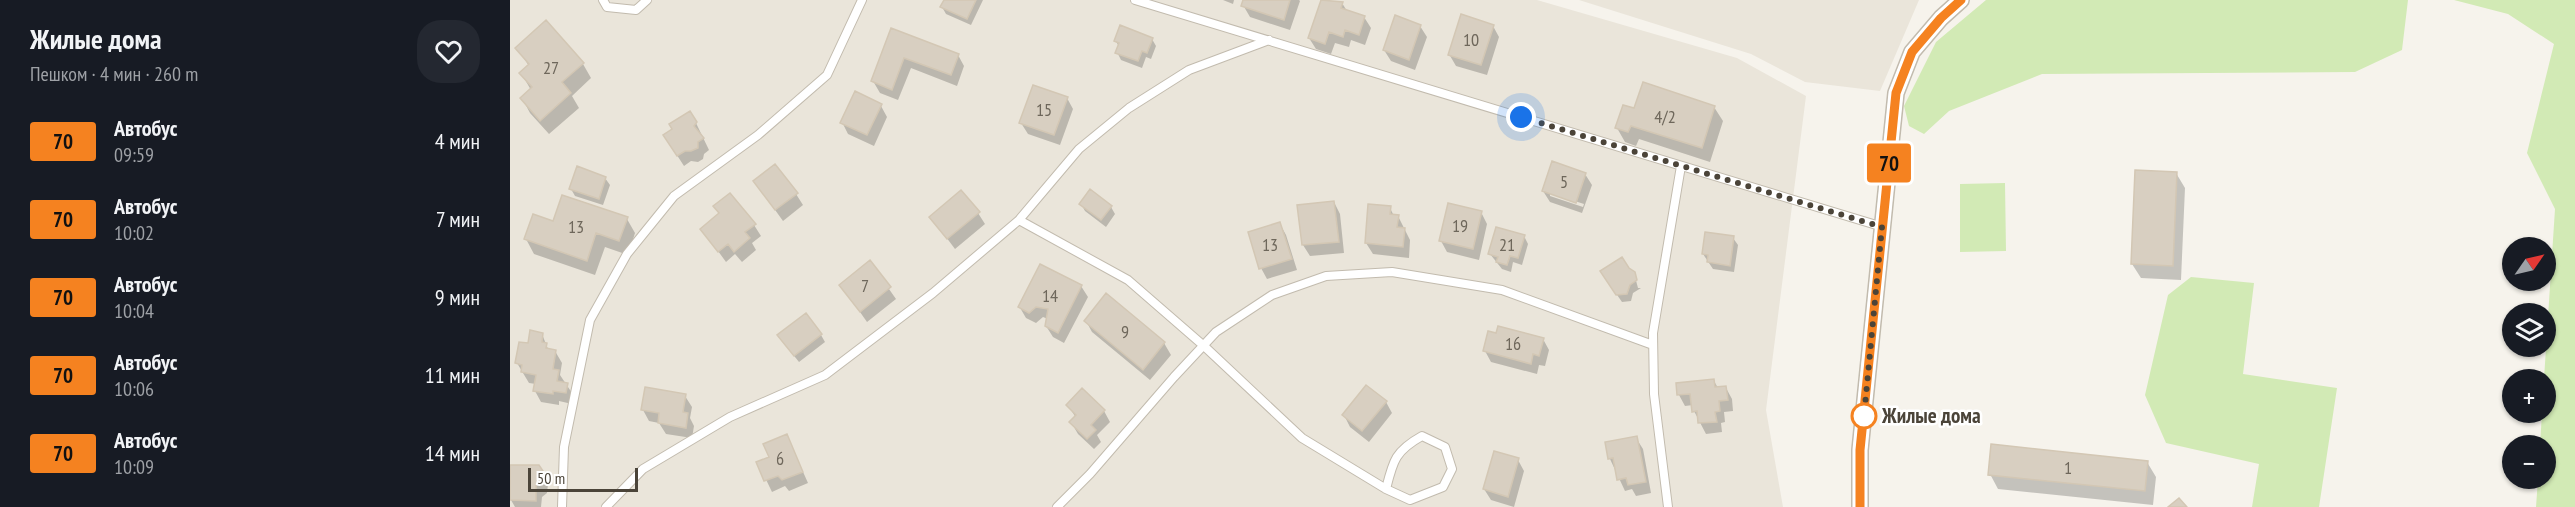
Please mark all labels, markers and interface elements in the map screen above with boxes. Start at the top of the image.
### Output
text: Жилые дома [30,20,162,57]
button: heart [417,20,480,83]
house number: 10 [1463,28,1479,51]
house number: 27 [543,56,559,79]
text: Пешком · 4 мин · 260 m [30,61,198,87]
house number: 15 [1036,98,1052,121]
your location [1506,102,1536,132]
house number: 4/2 [1654,105,1676,128]
text: Автобус [114,114,177,142]
text: 4 мин [435,127,480,155]
text: 70 [53,128,73,155]
text: 09:59 [114,142,154,168]
line badge: 70 [1862,144,1916,182]
text: 70 [1879,150,1899,177]
house number: 5 [1560,170,1568,193]
text: Автобус [114,192,177,220]
text: 7 мин [436,205,480,233]
text: 70 [53,206,73,233]
house number: 19 [1452,214,1468,237]
house number: 13 [568,215,584,238]
text: 10:02 [114,220,154,246]
house number: 13 [1262,233,1278,256]
house number: 21 [1499,233,1515,256]
north arrow [2502,237,2556,291]
map controls [2502,237,2556,489]
text: Автобус [114,270,177,298]
house number: 7 [861,274,869,297]
text: 9 мин [435,283,480,311]
text: 70 [53,284,73,311]
house number: 14 [1042,284,1058,307]
text: 10:04 [114,298,154,324]
button: layers [2502,303,2556,357]
house number: 9 [1121,320,1129,343]
house number: 16 [1505,332,1521,355]
text: Автобус [114,348,177,376]
text: 11 мин [425,361,480,389]
text: 70 [53,362,73,389]
button: + [2502,369,2556,423]
text: 10:06 [114,376,154,402]
place label: Жилые дома [1881,402,1981,429]
marker: Жилые дома [1851,403,1877,429]
text: Автобус [114,426,177,454]
button: − [2502,435,2556,489]
text: 14 мин [425,439,480,467]
text: 70 [53,440,73,467]
house number: 6 [776,447,784,470]
text: 10:09 [114,454,154,480]
house number: 1 [2064,456,2072,479]
scale bar [528,465,638,492]
text: 50 m [537,468,565,488]

